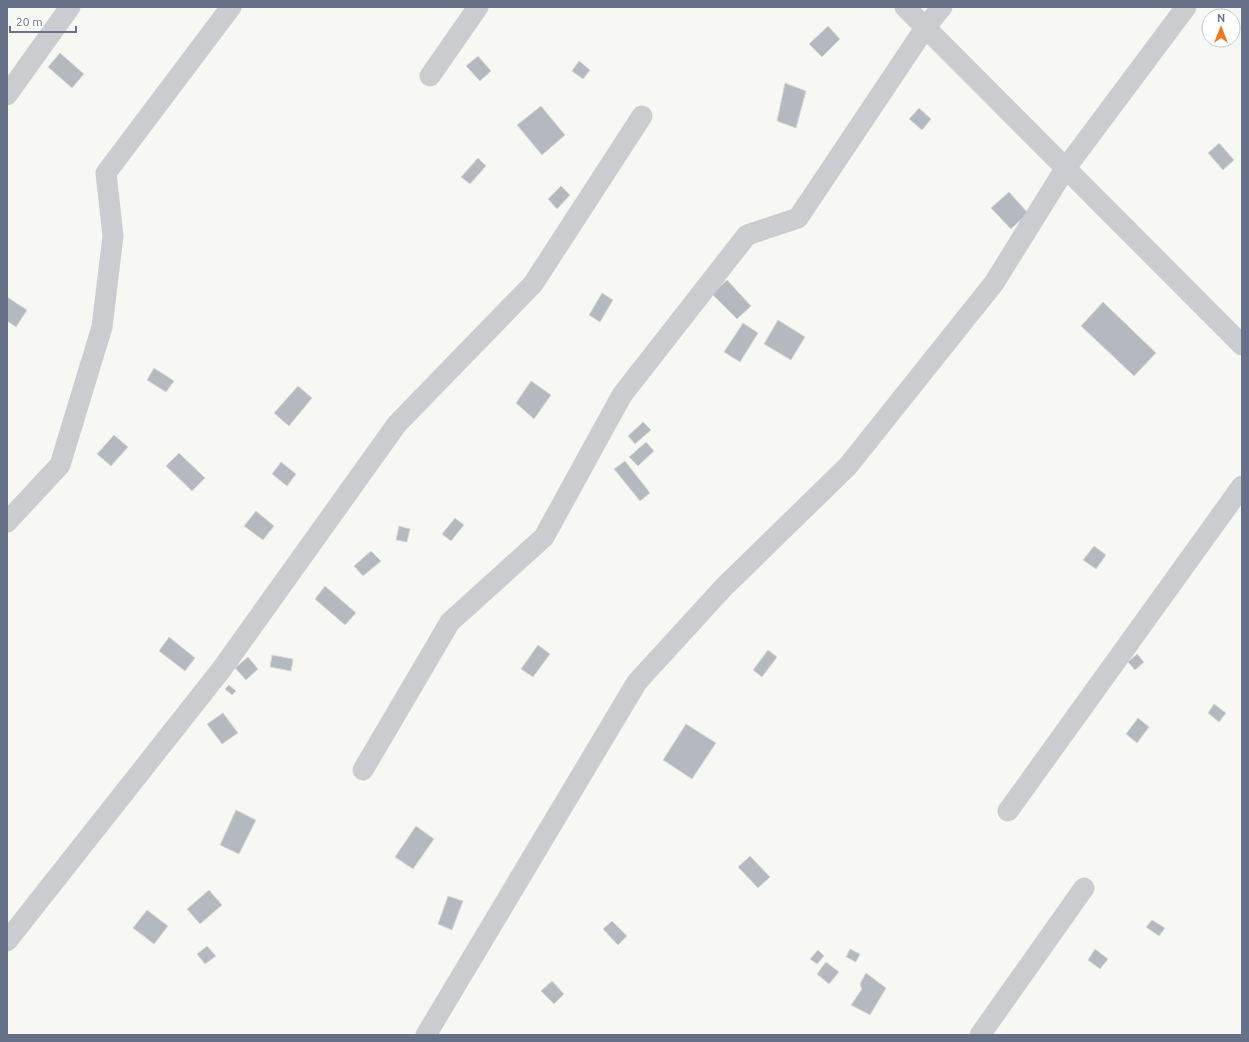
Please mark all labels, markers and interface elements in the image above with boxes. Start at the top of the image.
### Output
scale bar [10,8,76,34]
north arrow [1201,8,1241,48]
text: N [1217,12,1225,24]
text: 20 m [16,15,43,28]

